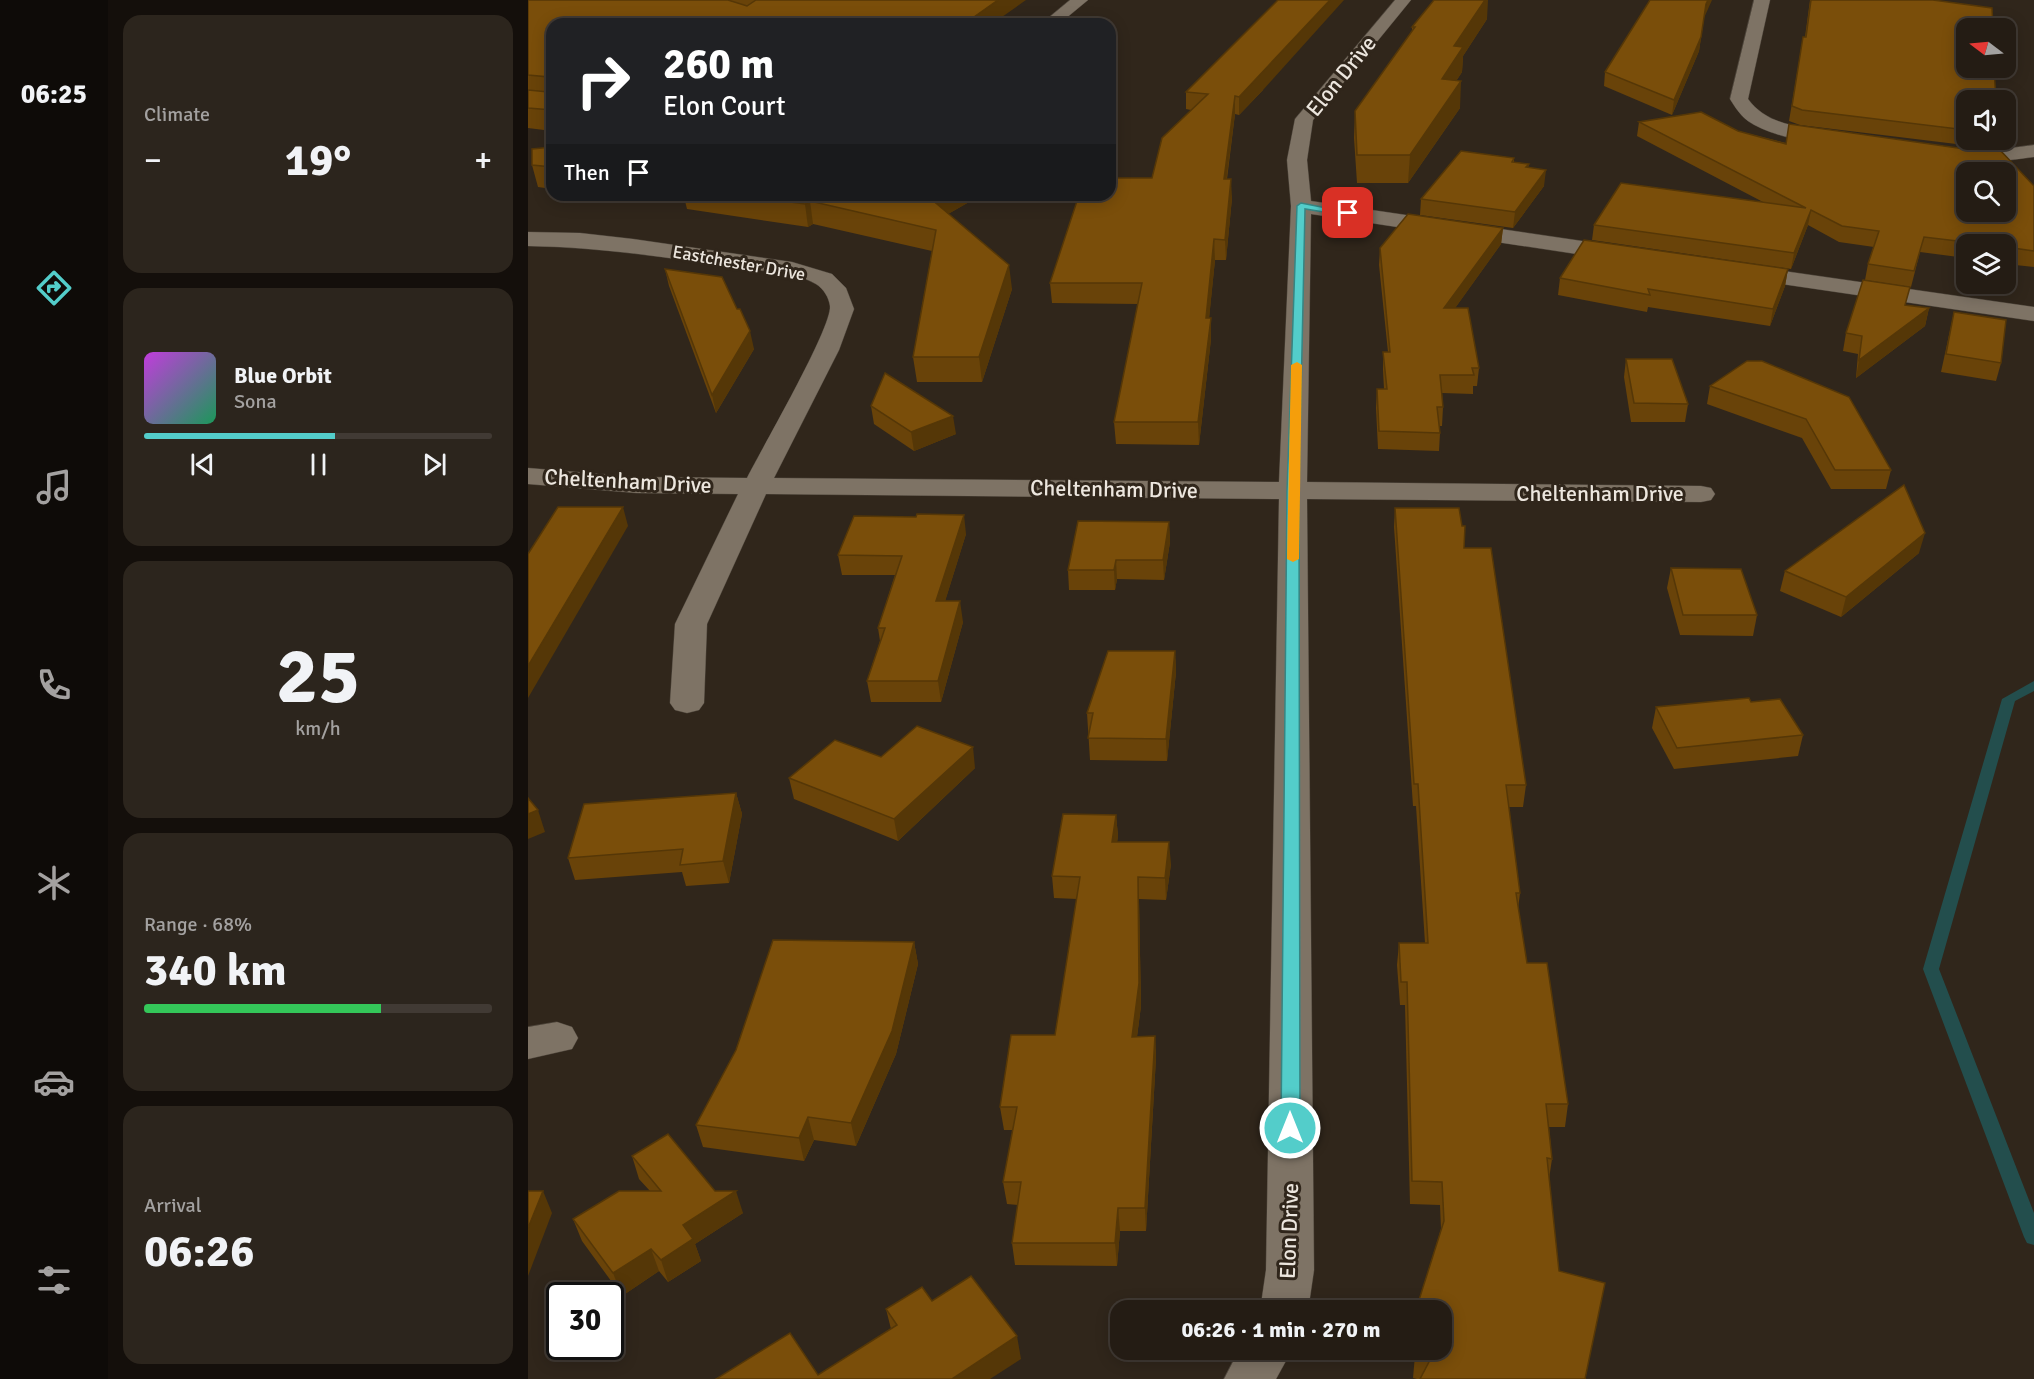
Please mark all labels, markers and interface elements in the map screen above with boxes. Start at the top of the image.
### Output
north arrow [1956,18,2016,78]
map controls [1956,18,2016,294]
street label: Elon Drive [1300,30,1382,122]
text: 260 m [663,39,774,90]
icon: right [564,42,642,120]
text: 06:25 [21,78,87,111]
text: Elon Court [663,90,786,123]
button: sound [1956,90,2016,150]
text: Climate [144,102,210,127]
text: 19° [285,133,351,188]
text: − [144,140,162,181]
text: + [474,140,492,181]
icon: arrive [622,156,655,189]
text: Then [564,159,610,186]
button: search [1956,162,2016,222]
pin [1322,187,1373,238]
icon: arrive [1331,196,1364,229]
button: layers [1956,234,2016,294]
street label: Eastchester Drive [671,241,807,285]
icon: directions [33,267,75,309]
text: Blue Orbit [234,362,332,389]
text: Sona [234,389,277,414]
icon: previous [186,448,219,481]
icon: pause [302,448,335,481]
icon: next [418,448,451,481]
street label: Cheltenham Drive [544,463,712,499]
icon: music [33,466,75,508]
street label: Cheltenham Drive [1030,474,1198,504]
street label: Cheltenham Drive [1516,480,1684,507]
text: 25 [276,629,360,725]
icon: phone [33,664,75,706]
text: km/h [295,716,341,741]
icon: climate [33,862,75,904]
text: Range · 68% [144,912,252,937]
text: 340 km [144,943,287,998]
icon: car [33,1061,75,1103]
position arrow [1258,1096,1322,1160]
street label: Elon Drive [1274,1182,1304,1280]
text: Arrival [144,1193,202,1218]
text: 06:26 [144,1224,254,1279]
icon: filters [33,1259,75,1301]
speed limit sign: 30 [546,1282,624,1360]
text: 06:26 · 1 min · 270 m [1181,1316,1381,1343]

